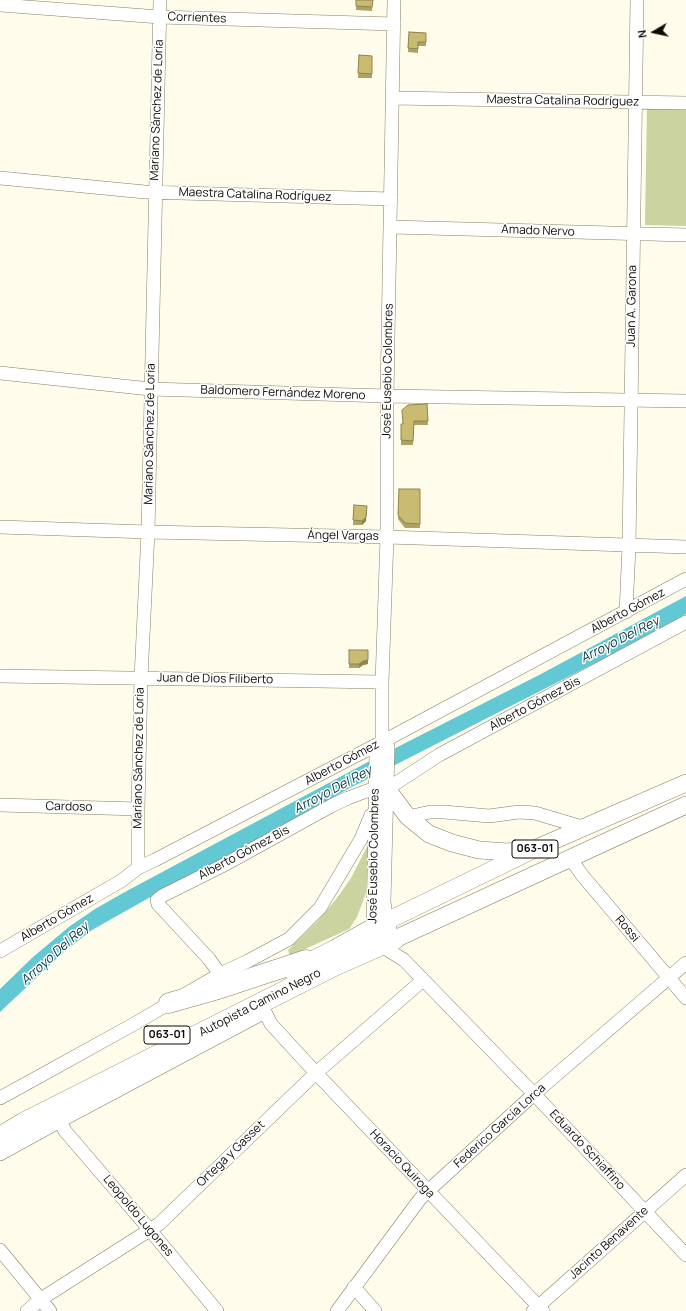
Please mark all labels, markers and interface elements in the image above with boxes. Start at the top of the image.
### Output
street label: Corrientes [167,10,227,26]
north arrow [634,12,674,52]
text: N [634,29,650,39]
street label: Mariano Sánchez de Loria [147,39,167,181]
street label: Maestra Catalina Rodríguez [486,92,640,110]
street label: Maestra Catalina Rodríguez [178,185,332,205]
street label: Amado Nervo [501,223,575,239]
street label: Juan A. Garona [624,265,640,347]
street label: José Eusebio Colombres [380,303,396,439]
street label: Mariano Sánchez de Loria [142,363,158,505]
street label: Baldomero Fernández Moreno [200,383,366,403]
street label: Ángel Vargas [307,528,379,544]
street label: Alberto Gómez [588,585,668,637]
water label: Arroyo Del Rey [578,613,662,667]
street label: Juan de Dios Filiberto [157,671,273,687]
street label: Alberto Gómez Bis [487,674,583,734]
street label: Mariano Sánchez de Loria [131,687,147,829]
street label: Alberto Gómez [302,737,382,789]
water label: Arroyo Del Rey [291,763,375,817]
street label: José Eusebio Colombres [366,788,382,924]
street label: Cardoso [45,799,93,815]
street label: Alberto Gómez Bis [196,823,292,883]
road number: 063-01 [512,840,558,858]
street label: Alberto Gómez [18,891,96,945]
street label: Rossi [612,913,642,945]
water label: Arroyo Del Rey [18,919,92,989]
street label: Autopista Camino Negro [197,966,323,1040]
road number: 063-01 [144,1026,190,1044]
street label: Federico García Lorca [451,1081,549,1171]
street label: Eduardo Schiaffino [546,1107,628,1193]
street label: Ortega y Gasset [194,1118,268,1190]
street label: Horacio Quiroga [367,1127,437,1201]
street label: Leopoldo Lugones [100,1172,176,1260]
street label: Jacinto Benavente [566,1204,652,1282]

